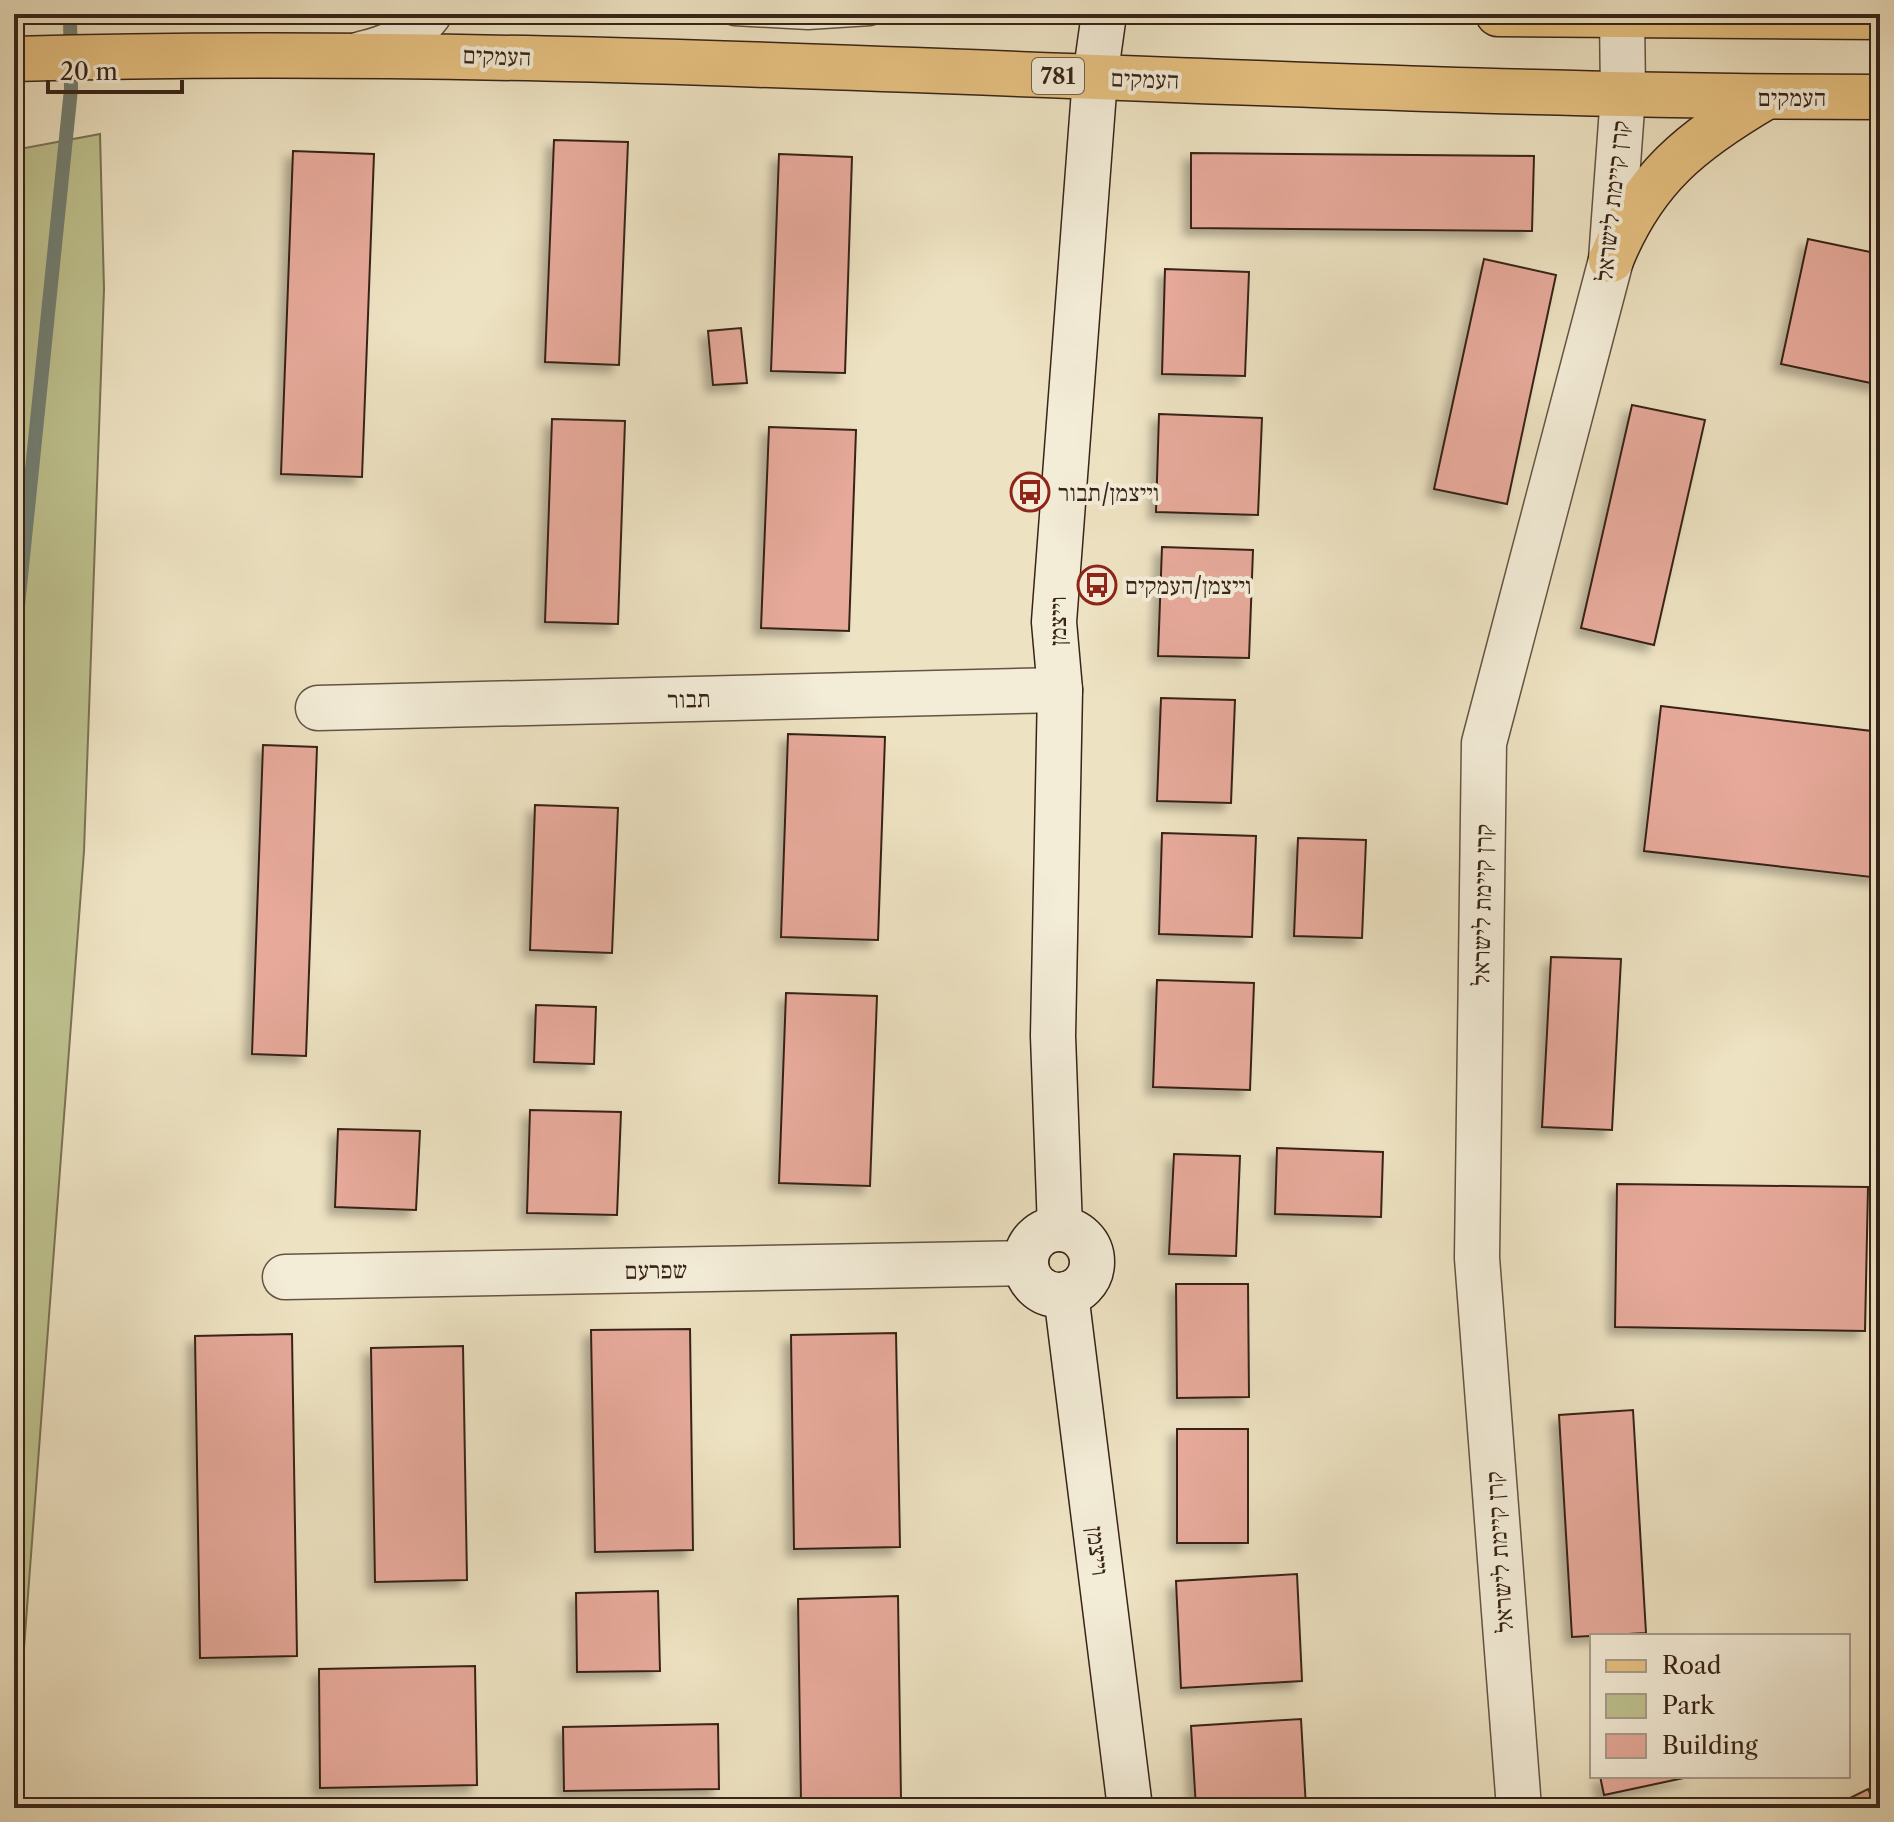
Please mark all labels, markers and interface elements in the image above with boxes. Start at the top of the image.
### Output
street label: העמקים [462,40,532,72]
scale bar [48,44,182,94]
text: 20 m [60,57,118,86]
road number: 781 [1032,58,1084,94]
street label: העמקים [1110,63,1180,95]
street label: העמקים [1758,83,1826,112]
street label: קרן קיימת לישראל [1589,119,1635,283]
bus stop icon: וייצמן/תבור [1009,471,1051,513]
place label: וייצמן/תבור [1058,478,1159,507]
bus stop icon: וייצמן/העמקים [1076,564,1118,606]
place label: וייצמן/העמקים [1125,571,1252,600]
street label: וייצמן [1043,596,1072,646]
street label: תבור [667,684,711,714]
street label: קרן קיימת לישראל [1466,824,1498,986]
street label: שפרעם [624,1255,688,1285]
street label: קרן קיימת לישראל [1479,1470,1519,1634]
street label: וייצמן [1081,1525,1115,1577]
legend [1590,1634,1850,1778]
text: Road [1662,1651,1722,1680]
text: Park [1662,1691,1715,1720]
text: Building [1662,1731,1758,1760]

